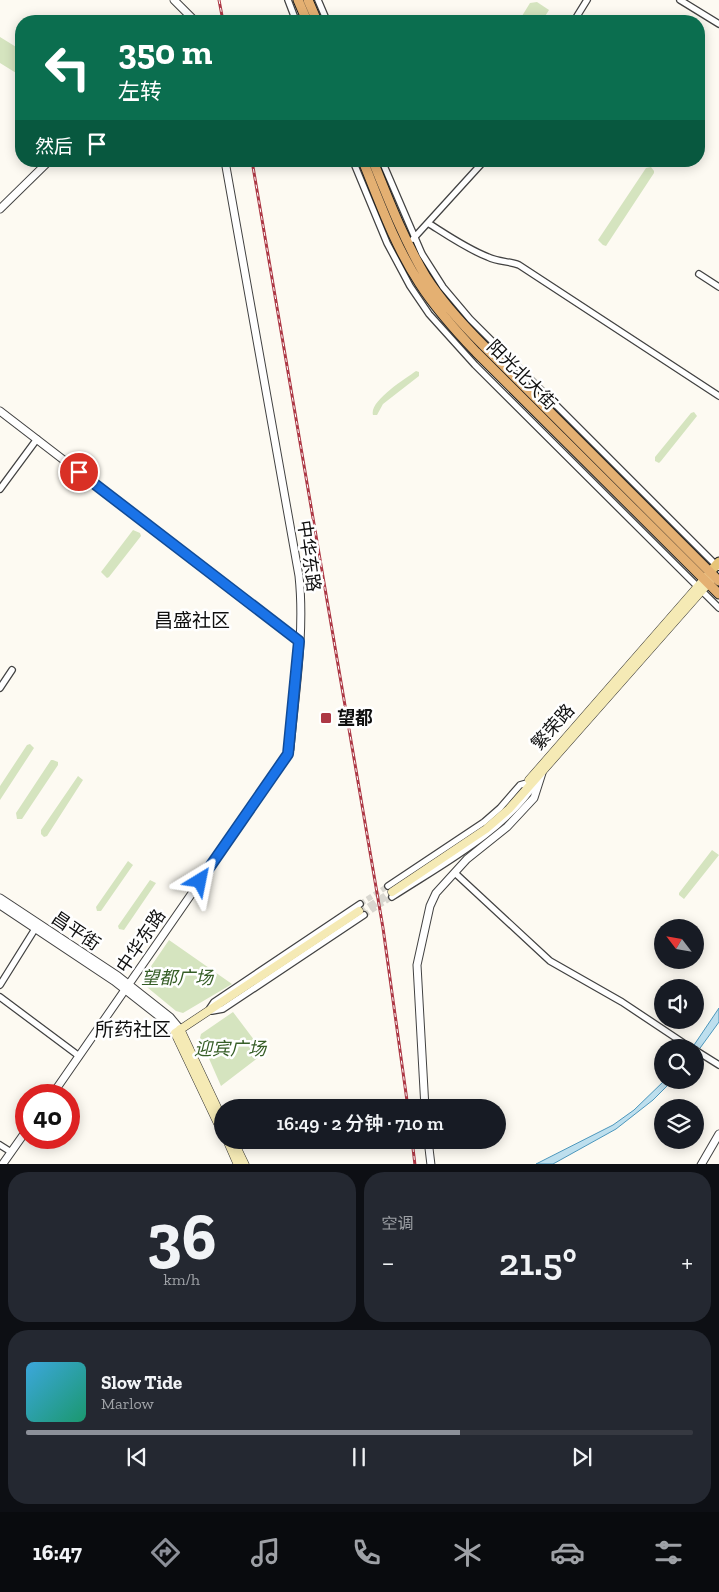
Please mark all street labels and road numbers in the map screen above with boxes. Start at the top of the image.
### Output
street label: 阳光北大街 [482,335,562,415]
street label: 中华东路 [293,519,325,593]
street label: 繁荣路 [527,699,579,755]
street label: 中华东路 [112,905,170,977]
street label: 昌平街 [47,907,105,955]

